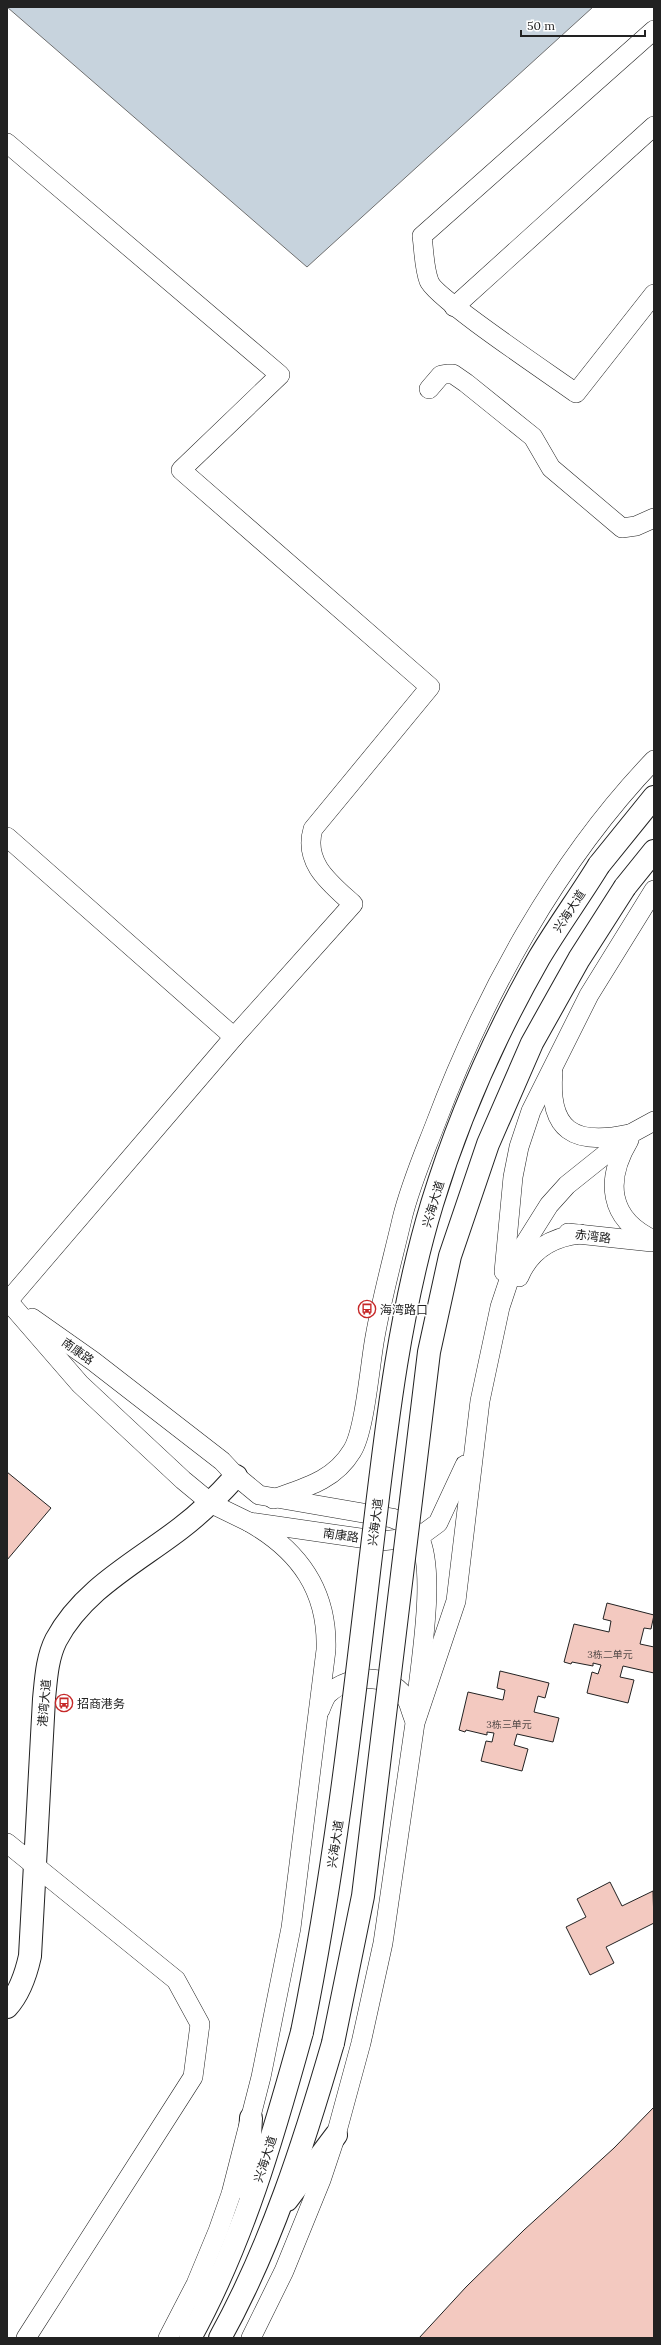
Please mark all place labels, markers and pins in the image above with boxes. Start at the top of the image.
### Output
bus stop icon: 海湾路口 [357,1299,377,1319]
place label: 海湾路口 [380,1302,428,1317]
bus stop icon: 招商港务 [54,1693,74,1713]
place label: 招商港务 [77,1696,125,1711]

